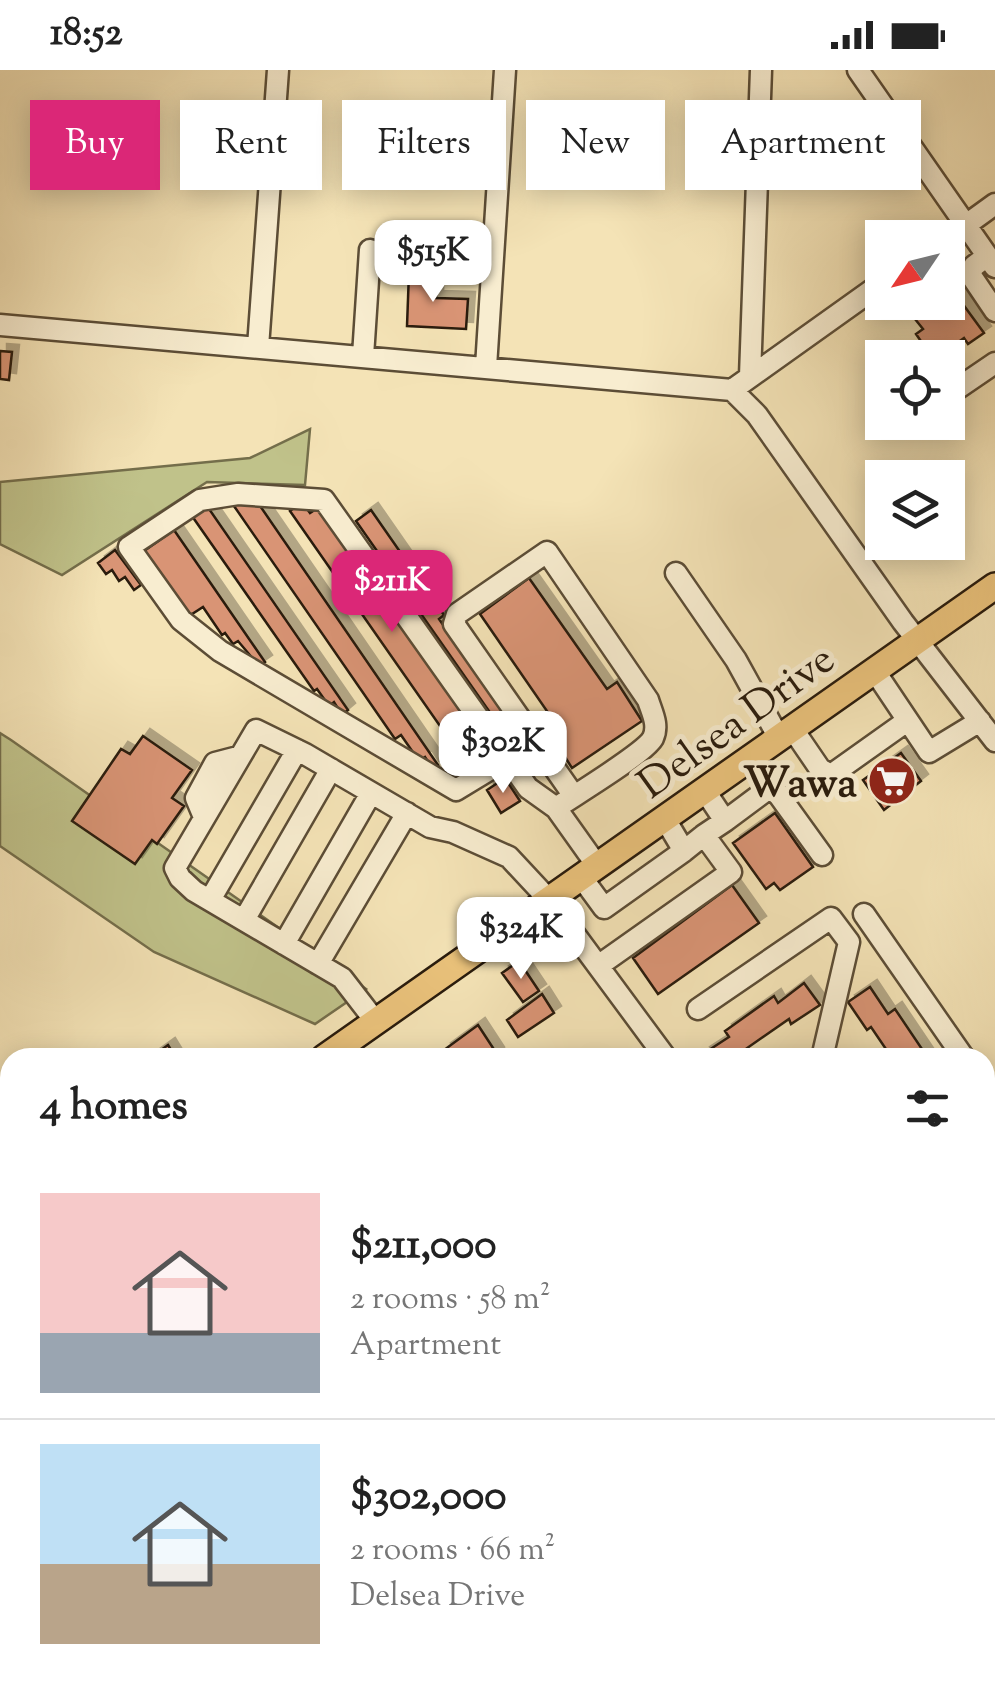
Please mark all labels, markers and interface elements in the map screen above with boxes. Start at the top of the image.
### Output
text: 18:52 [50,8,123,62]
chip: Buy [30,100,160,190]
chip: Rent [180,100,322,190]
chip: Filters [342,100,506,190]
chip: New [526,100,665,190]
chip: Apartment [685,100,921,190]
pin: $515K [363,220,503,305]
north arrow [865,220,965,320]
map controls [865,220,965,560]
text: $515K [397,229,470,275]
button: locate [865,340,965,440]
button: layers [865,460,965,560]
pin: $211K [322,550,462,635]
text: $211K [354,559,430,605]
street label: Delsea Drive [627,632,849,816]
pin: $302K [433,711,573,796]
text: $302K [461,720,545,766]
supermarket icon: Wawa [866,755,918,807]
place label: Wawa [743,756,858,816]
pin: $324K [451,897,591,982]
text: $324K [479,906,563,952]
text: 4 homes [40,1078,188,1138]
icon: filters [900,1081,955,1136]
text: $211,000 [350,1217,497,1277]
icon: home [120,1233,240,1353]
text: 2 rooms · 58 m² [350,1277,551,1323]
text: Apartment [350,1323,501,1369]
text: $302,000 [350,1468,506,1528]
icon: home [120,1484,240,1604]
text: 2 rooms · 66 m² [350,1528,555,1574]
text: Delsea Drive [350,1574,525,1620]

